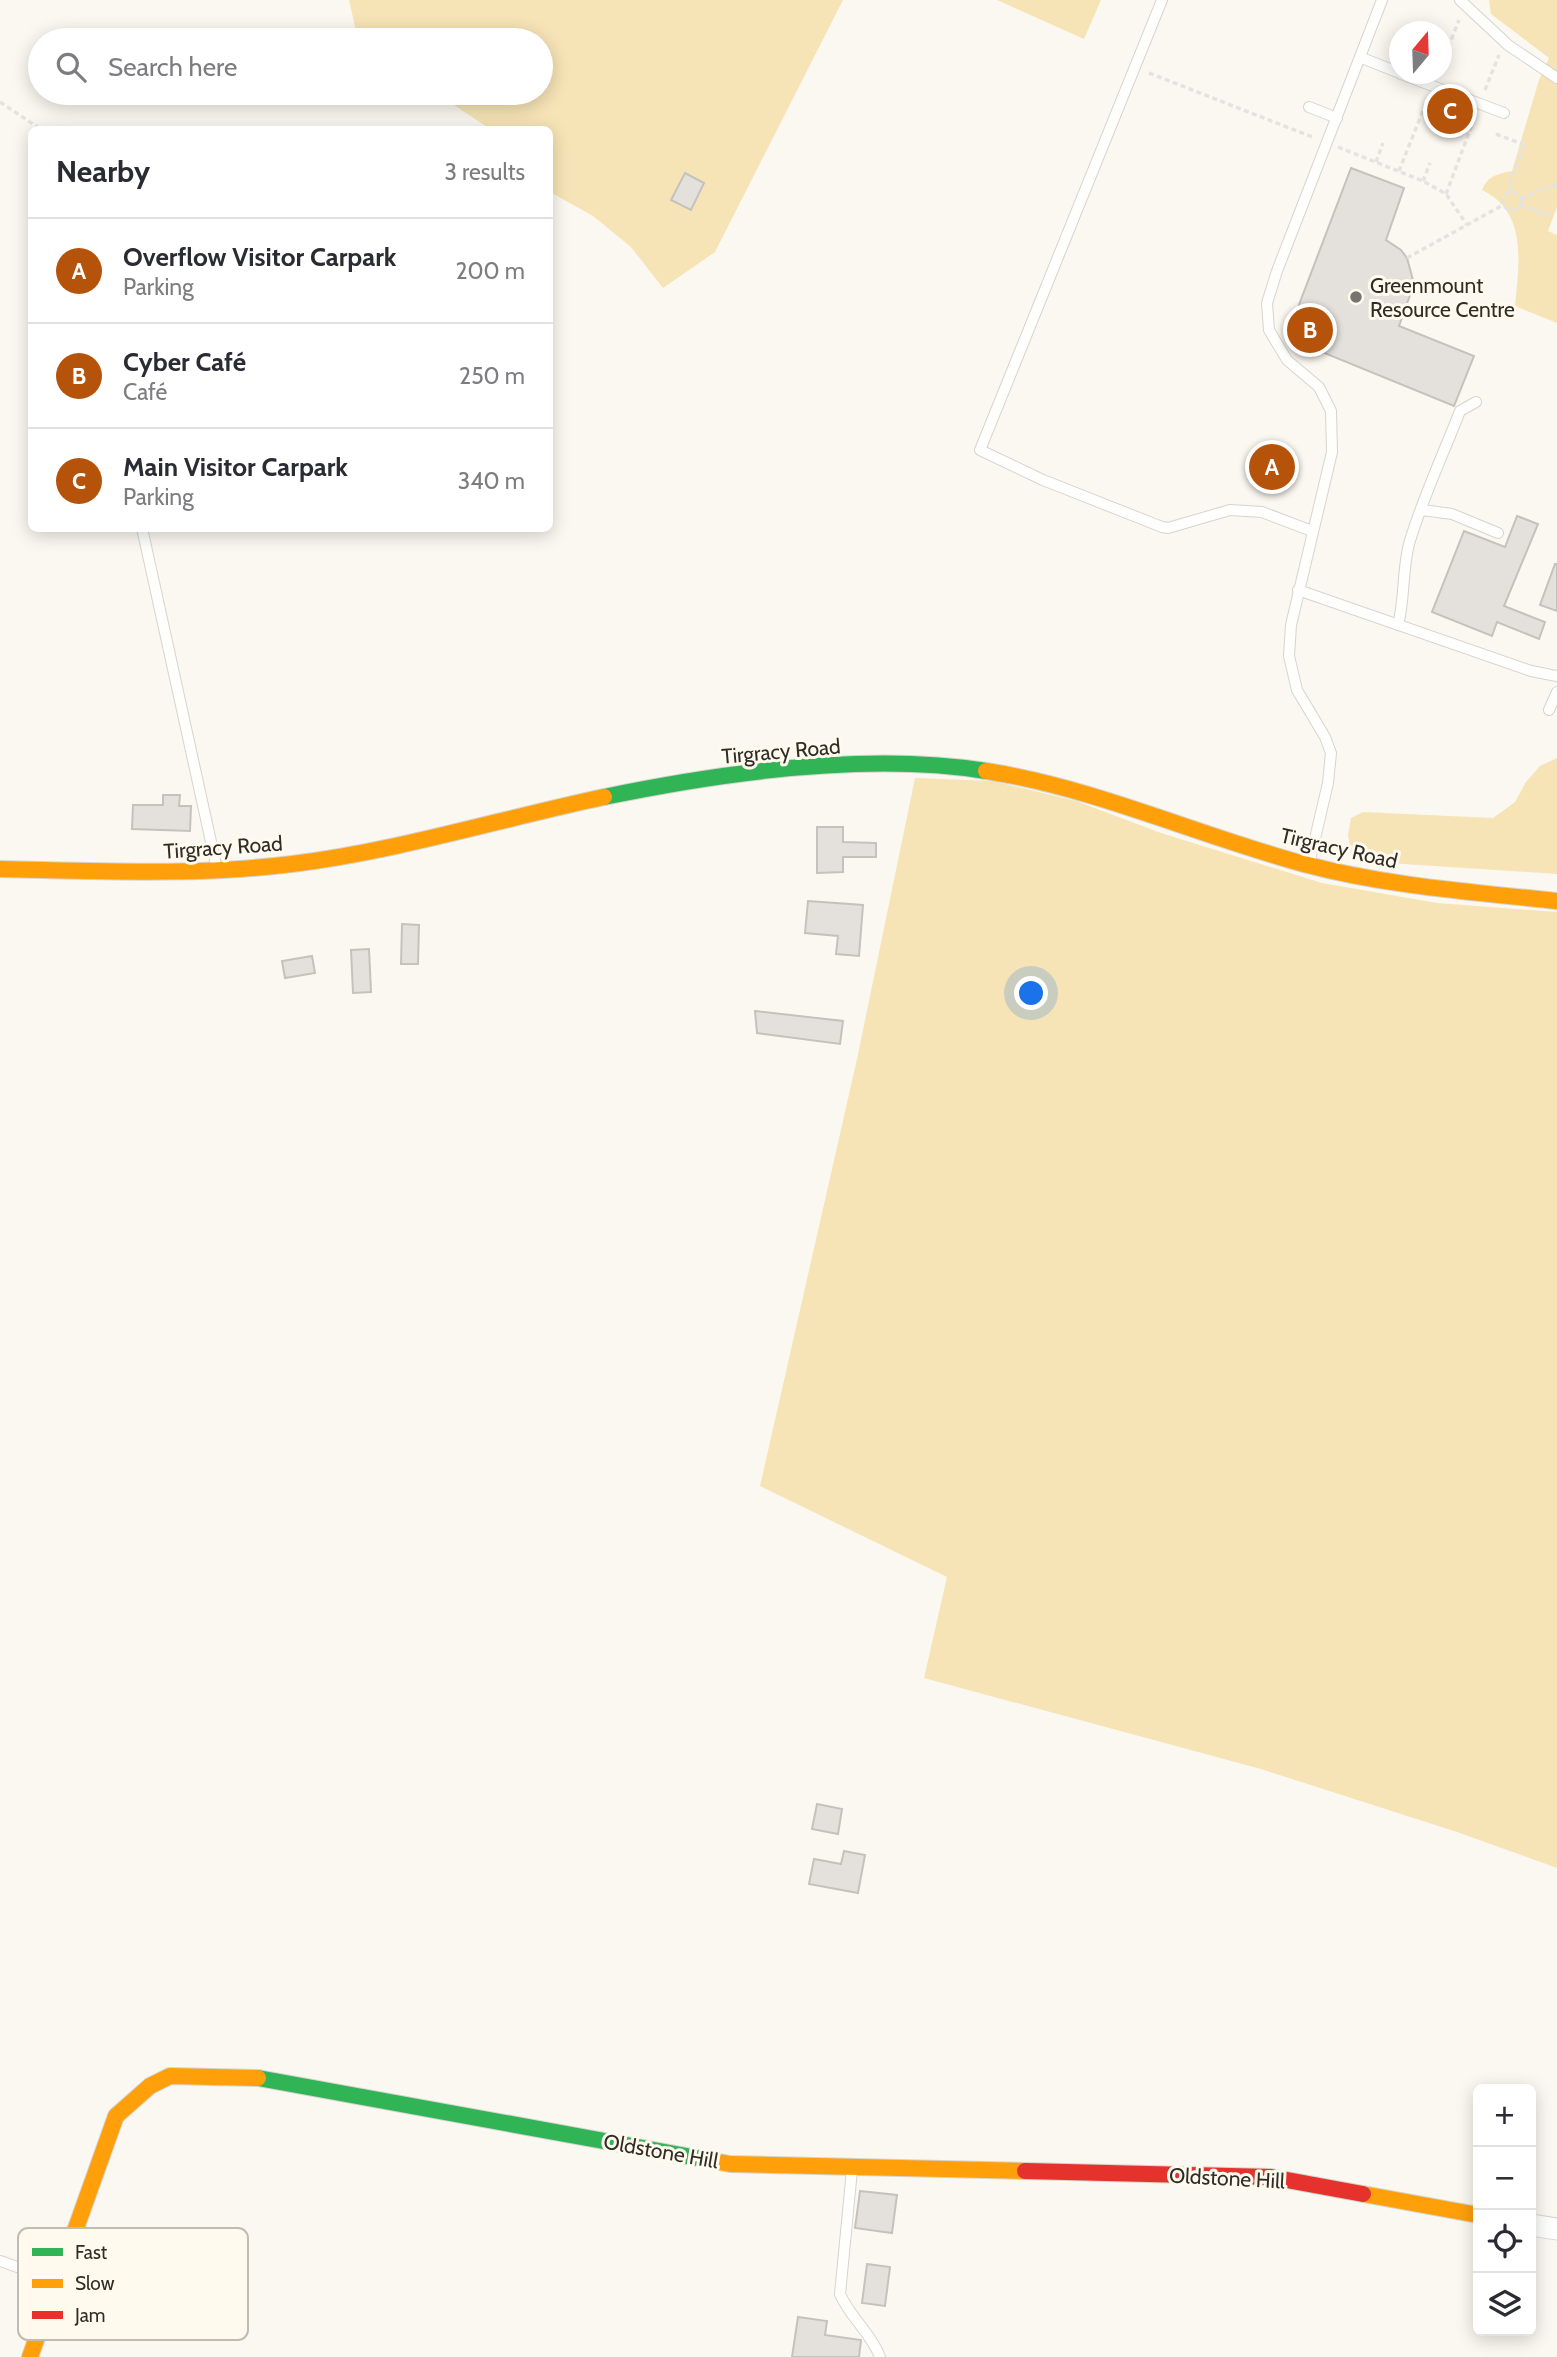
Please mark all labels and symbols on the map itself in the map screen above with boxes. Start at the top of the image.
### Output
north arrow [1389,21,1452,84]
pin: C [1427,85,1473,137]
place label: Greenmount Resource Centre [1370,273,1515,322]
marker: Greenmount Resource Centre [1348,289,1364,305]
pin: B [1287,304,1333,356]
pin: A [1249,441,1295,493]
street label: Tirgracy Road [720,733,842,769]
street label: Tirgracy Road [1278,822,1400,874]
street label: Tirgracy Road [163,830,283,864]
your location [1014,976,1048,1010]
street label: Oldstone Hill [602,2129,720,2173]
street label: Oldstone Hill [1168,2162,1286,2194]
legend [18,2228,248,2340]
text: Fast [75,2241,108,2264]
text: Slow [75,2272,115,2295]
text: Jam [74,2304,105,2327]

